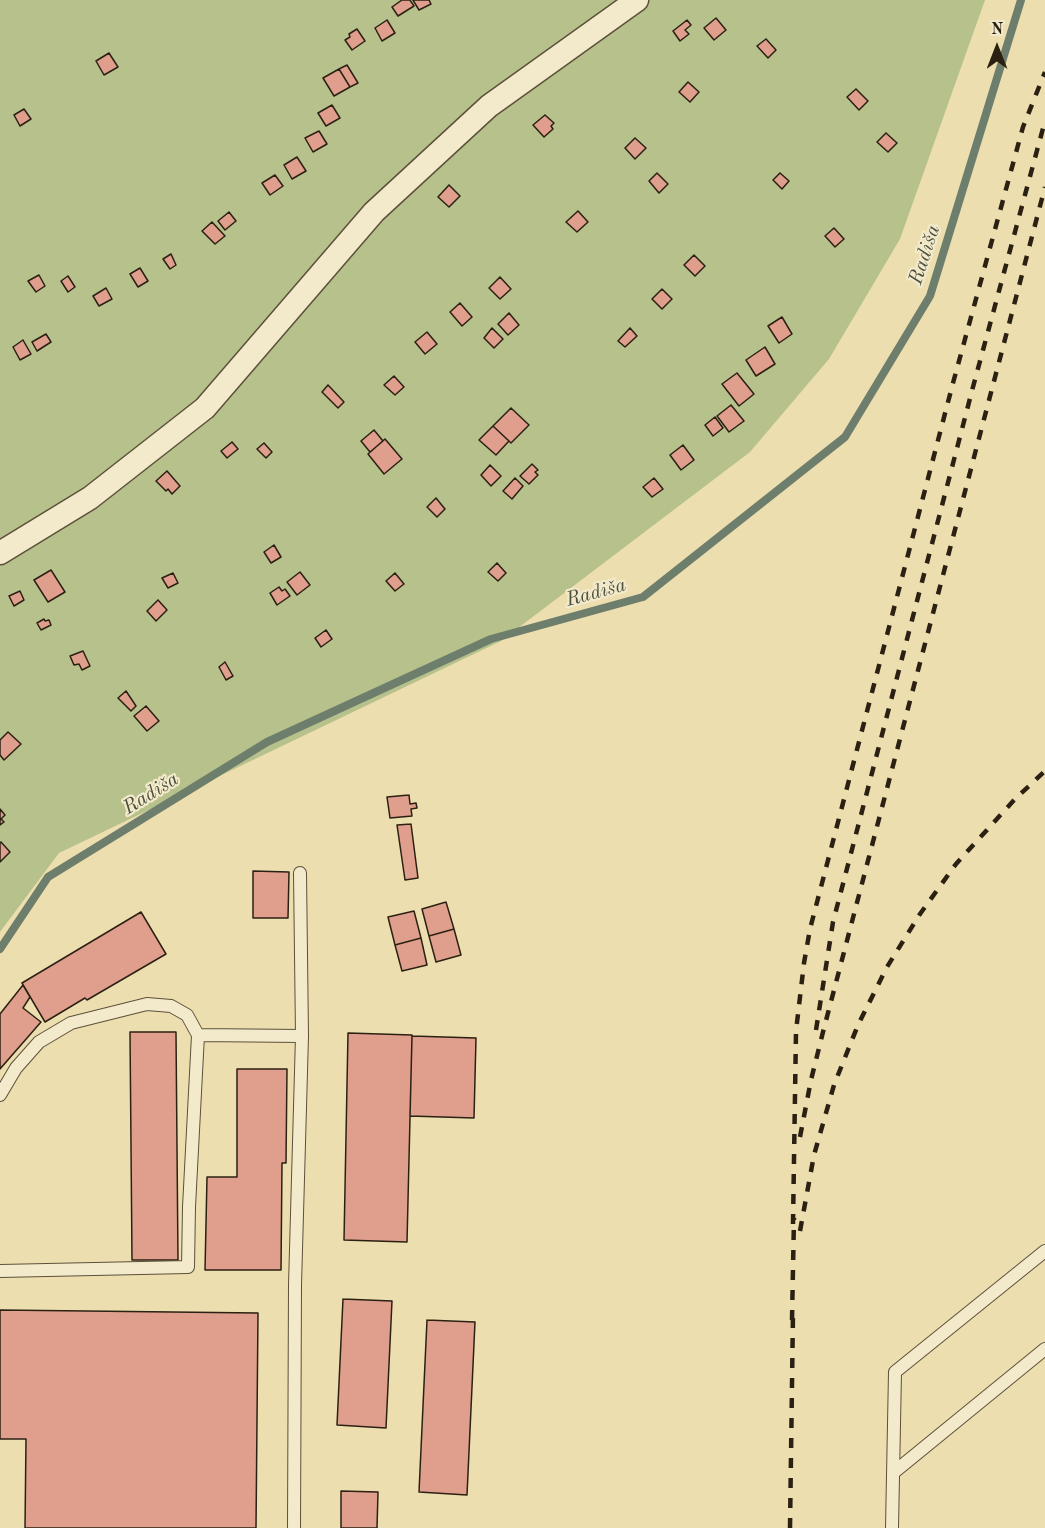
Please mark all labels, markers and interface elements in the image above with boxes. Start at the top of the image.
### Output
north arrow [967,18,1027,78]
text: N [991,22,1003,38]
water label: Radiša [904,222,946,288]
water label: Radiša [563,573,629,613]
water label: Radiša [119,768,183,820]

